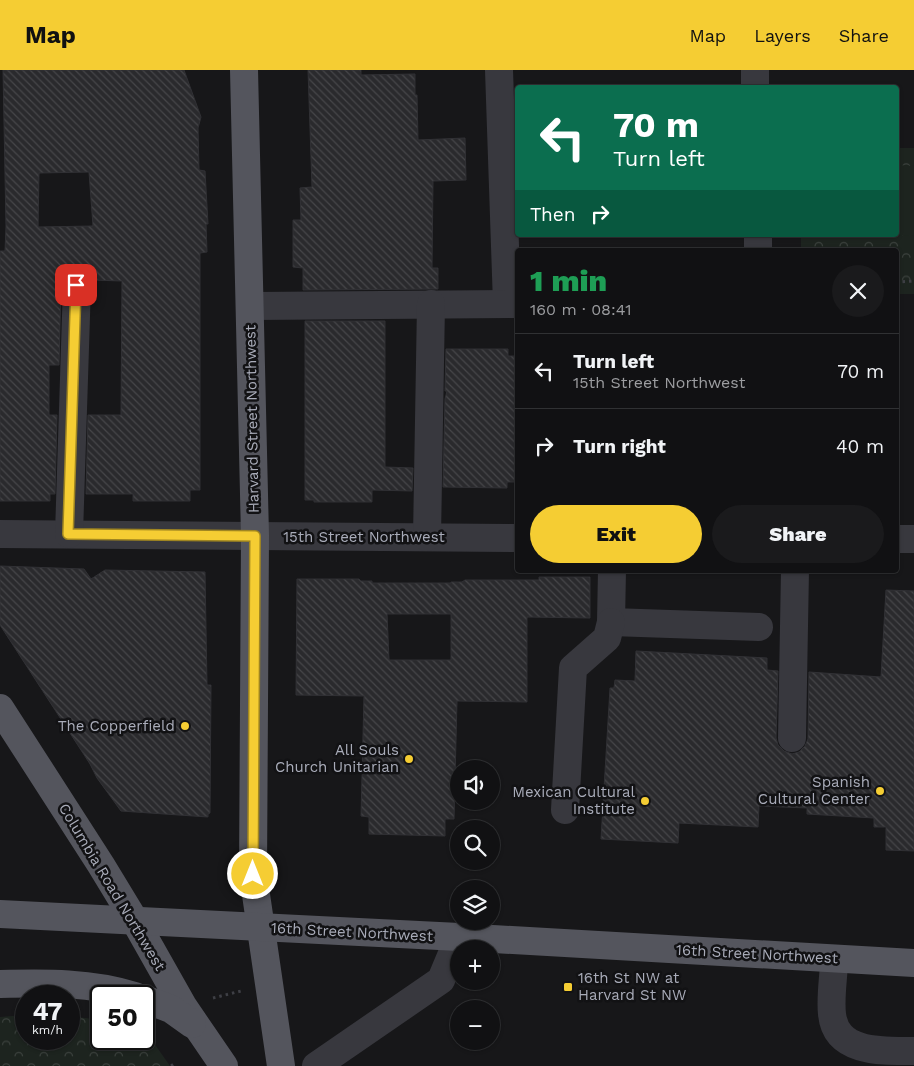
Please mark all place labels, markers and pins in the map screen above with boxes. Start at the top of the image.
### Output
pin [55,264,97,306]
place label: The Copperfield [58,717,175,735]
marker: The Copperfield [179,720,191,732]
place label: All Souls Church Unitarian [275,741,399,776]
marker: All Souls Church Unitarian [403,753,415,765]
place label: Spanish Cultural Center [758,773,870,808]
place label: Mexican Cultural Institute [512,783,635,818]
marker: Spanish Cultural Center [874,785,886,797]
marker: Mexican Cultural Institute [639,795,651,807]
place label: 16th St NW at Harvard St NW [578,969,686,1004]
marker: 16th St NW at Harvard St NW [562,981,574,993]

